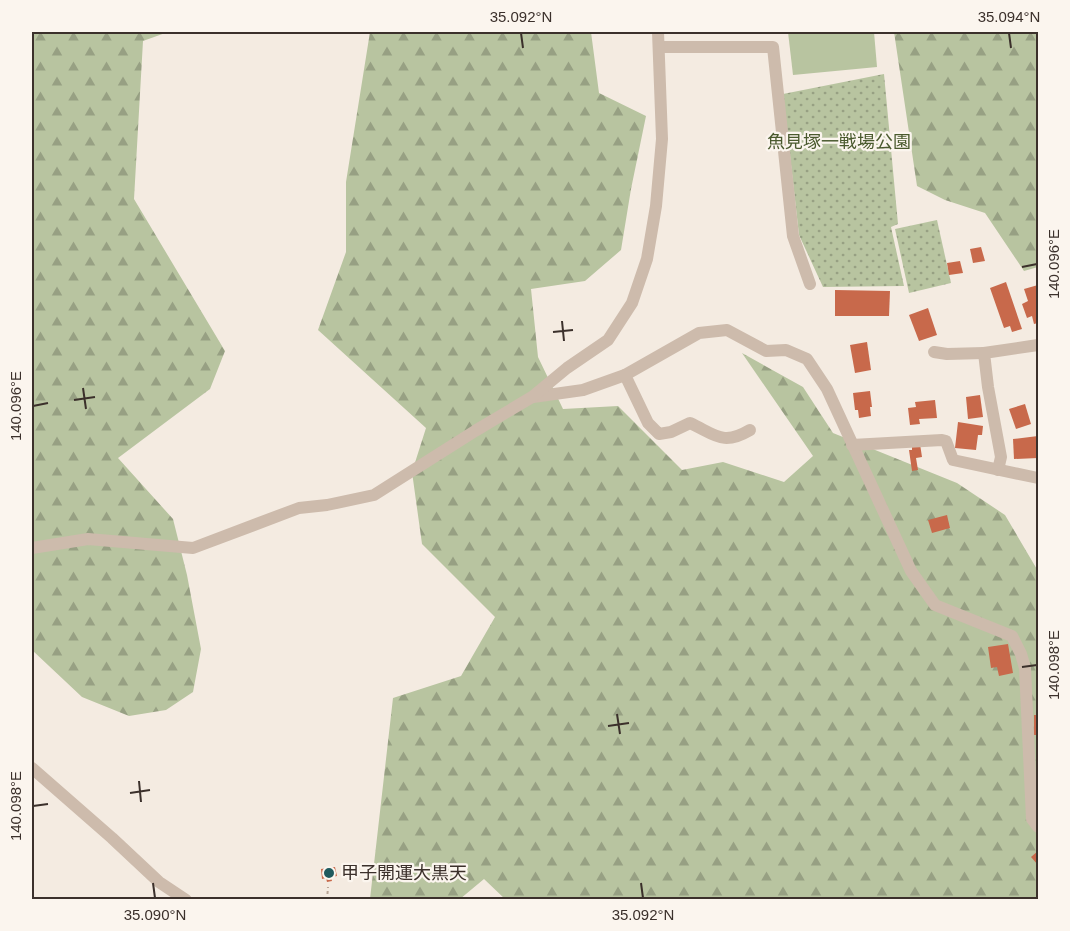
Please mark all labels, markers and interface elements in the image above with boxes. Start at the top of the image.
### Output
text: 35.092°N [490,8,552,25]
text: 35.094°N [978,8,1040,25]
park label: 魚見塚一戦場公園 [767,132,911,152]
text: 140.096°E [1045,229,1062,299]
text: 140.096°E [7,371,24,441]
text: 140.098°E [1045,630,1062,700]
text: 140.098°E [7,771,24,841]
place label: 甲子開運大黒天 [341,863,467,883]
marker: 甲子開運大黒天 [322,866,336,880]
text: 35.090°N [124,906,186,923]
text: 35.092°N [612,906,674,923]

